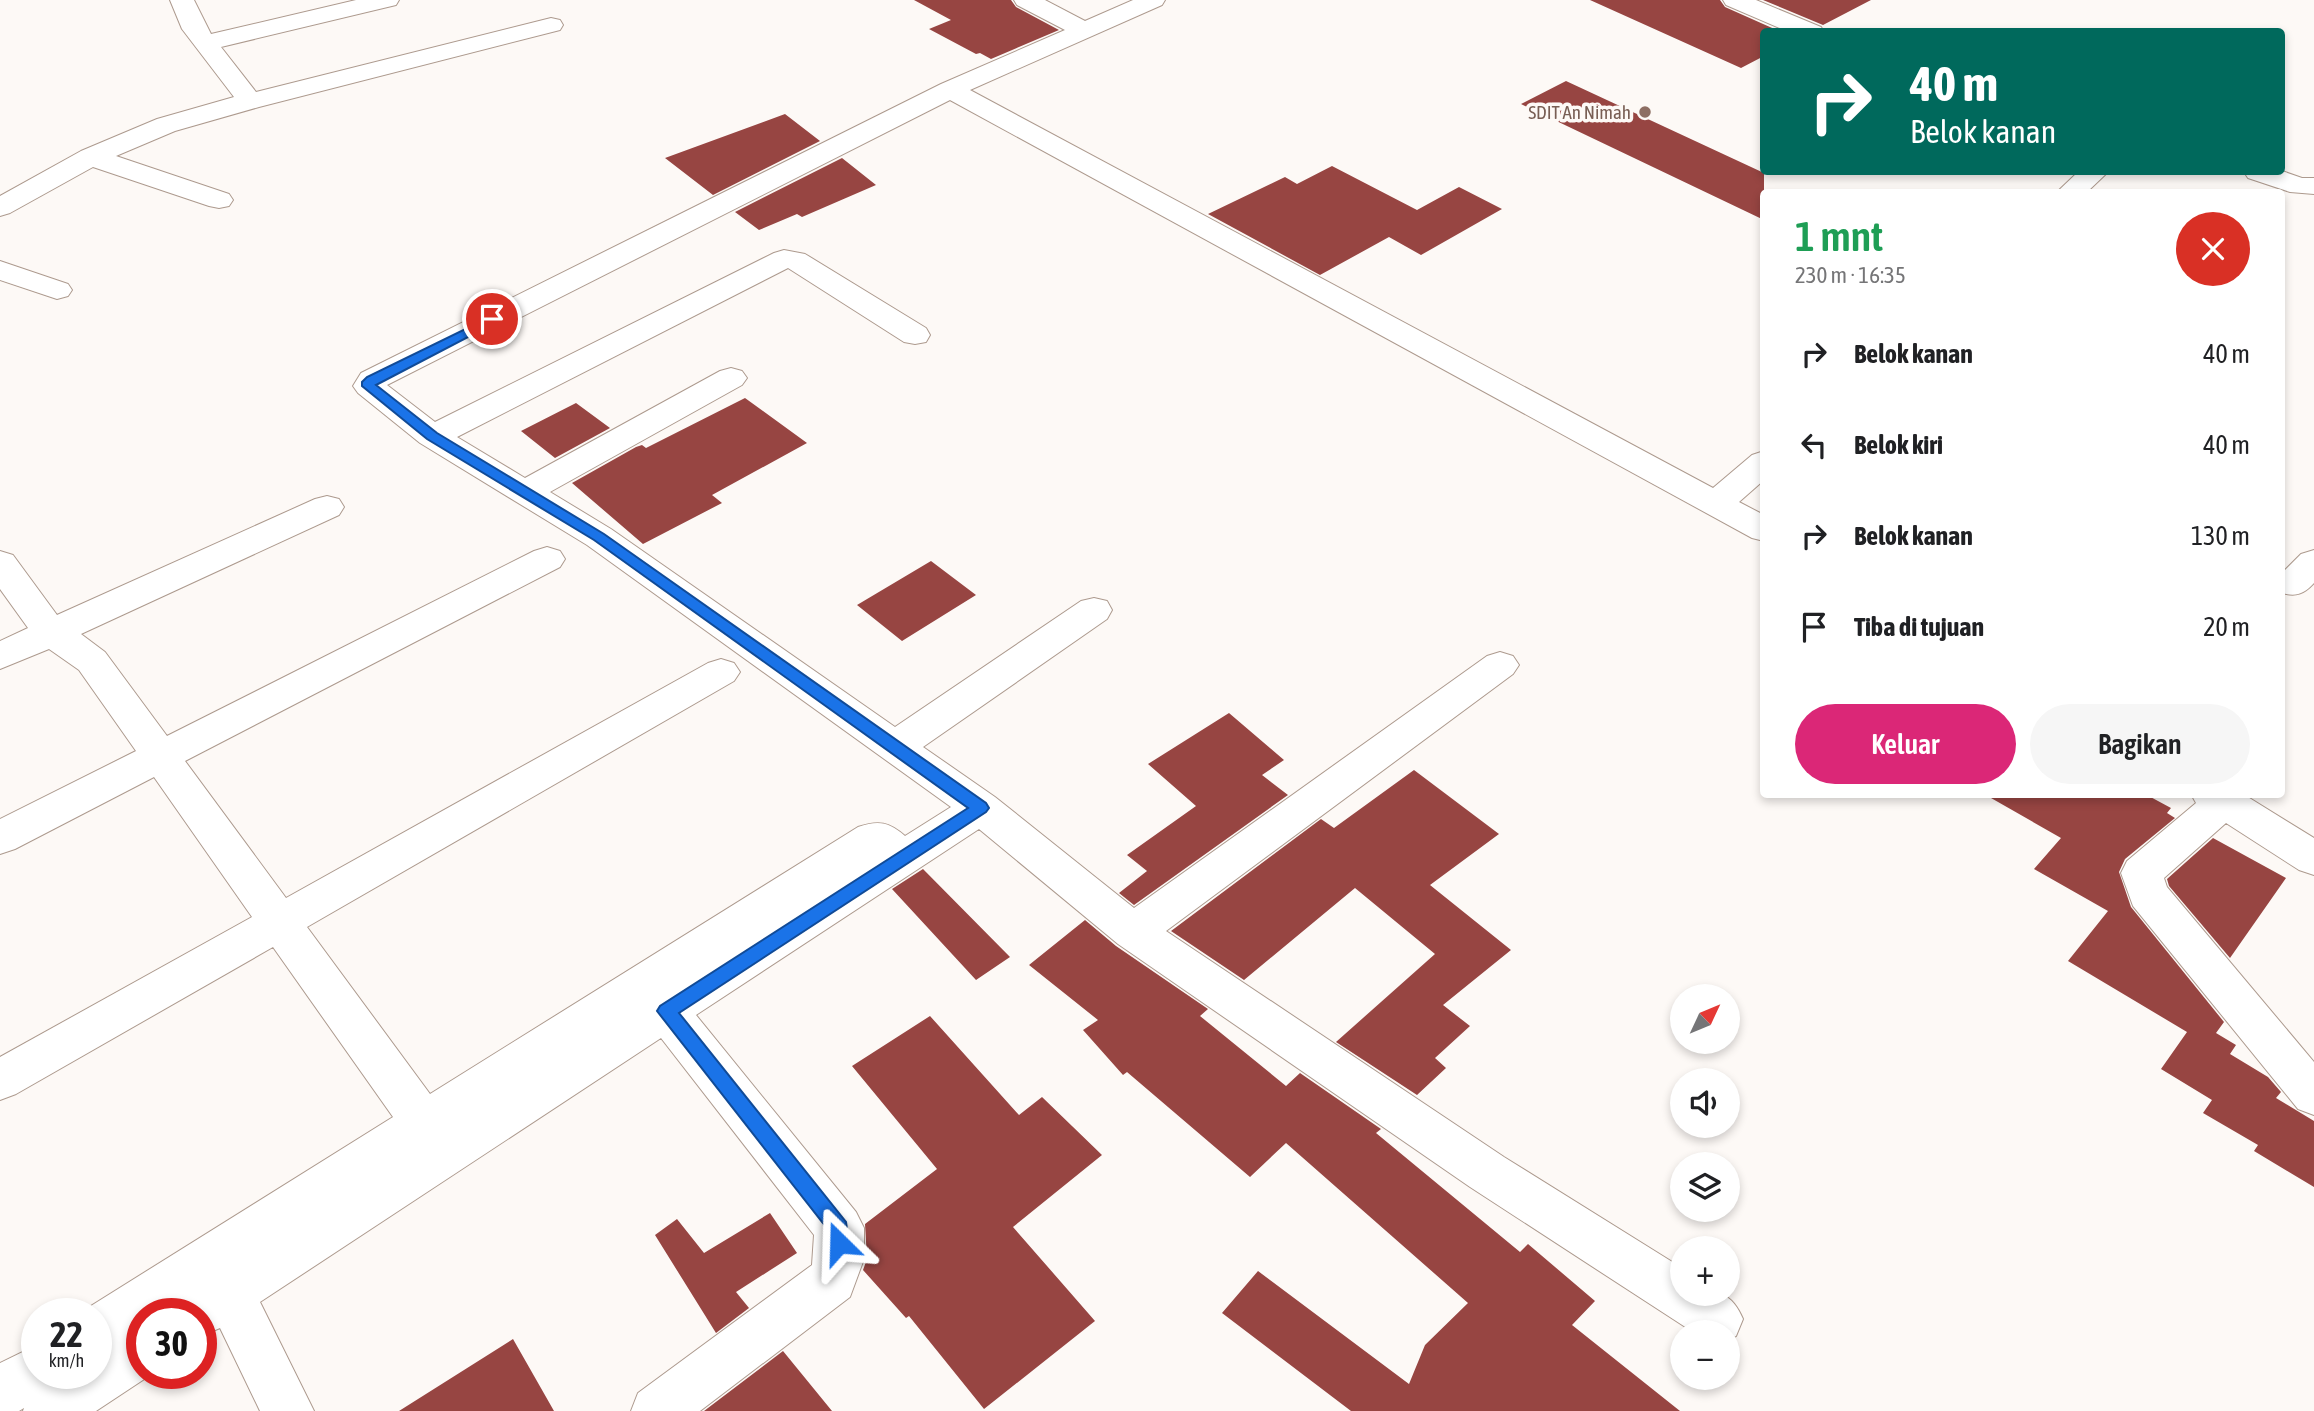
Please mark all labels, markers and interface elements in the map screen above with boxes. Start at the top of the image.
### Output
text: 40 m [1910,55,1998,111]
icon: right [1795,56,1886,147]
place label: SDIT An Nimah [1528,101,1631,123]
marker: SDIT An Nimah [1637,104,1653,120]
text: Belok kanan [1910,113,2056,150]
text: 1 mnt [1795,212,1883,260]
button: close [2176,212,2250,286]
text: 230 m · 16:35 [1795,262,1906,288]
pin [462,289,522,349]
icon: arrive [473,300,511,338]
icon: right [1795,335,1833,373]
text: Belok kanan [1854,339,1973,369]
text: 40 m [2203,339,2250,369]
icon: left [1795,426,1833,464]
text: Belok kiri [1854,430,1943,460]
text: 40 m [2203,430,2250,460]
icon: right [1795,517,1833,555]
text: Belok kanan [1854,521,1973,551]
text: 130 m [2191,521,2250,551]
icon: arrive [1795,608,1833,646]
text: Tiba di tujuan [1854,612,1984,642]
text: 20 m [2203,612,2250,642]
button: Keluar [1795,704,2016,784]
button: Bagikan [2030,704,2250,784]
north arrow [1670,984,1740,1054]
map controls [1670,984,1740,1390]
button: sound [1670,1068,1740,1138]
button: layers [1670,1152,1740,1222]
position arrow [802,1206,876,1280]
button: + [1670,1236,1740,1306]
speed limit sign: 30 [126,1298,217,1389]
text: 22 [50,1314,83,1354]
button: − [1670,1320,1740,1390]
text: km/h [49,1350,84,1371]

